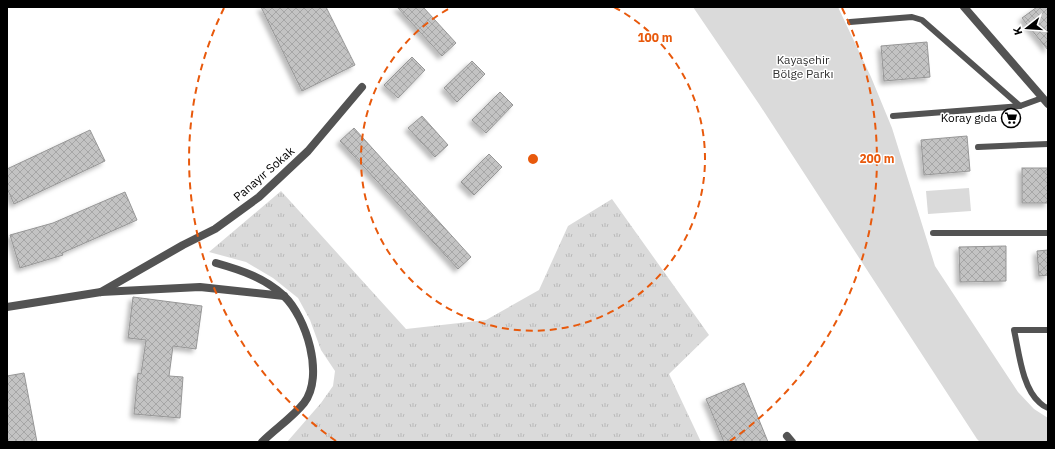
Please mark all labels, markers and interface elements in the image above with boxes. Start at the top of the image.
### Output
north arrow [1007,8,1047,48]
text: K [1010,25,1025,37]
text: 100 m [637,30,673,45]
park label: Kayaşehir Bölge Parkı [773,52,833,81]
supermarket icon: Koray gıda [1000,107,1022,129]
place label: Koray gıda [941,110,998,125]
street label: Panayır Sokak [230,143,298,204]
text: 200 m [859,151,895,166]
centre of rings [526,152,540,166]

